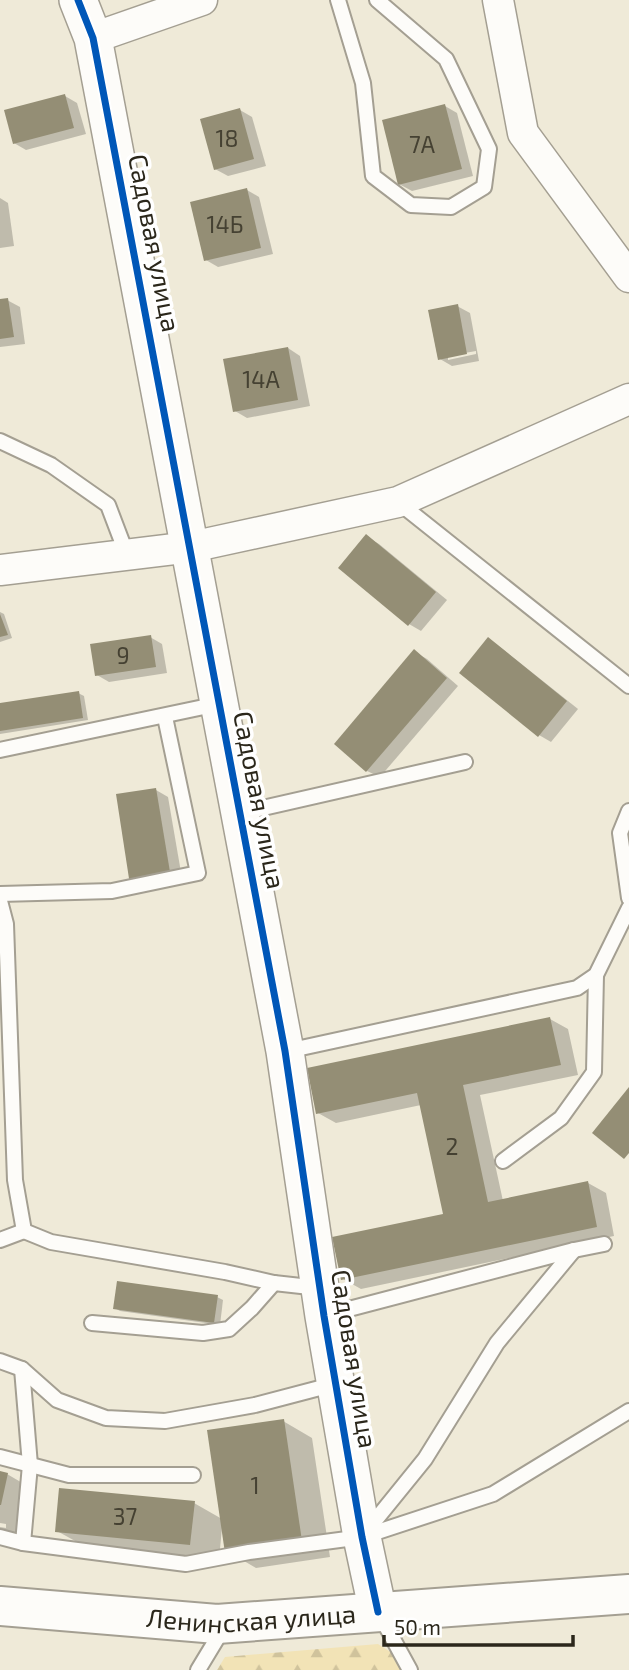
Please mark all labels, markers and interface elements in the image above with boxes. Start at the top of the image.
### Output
house number: 18 [215,124,239,152]
house number: 7А [409,130,436,158]
street label: Садовая улица [122,151,188,334]
house number: 14Б [206,210,244,238]
house number: 14А [242,365,280,393]
house number: 9 [116,641,130,669]
street label: Садовая улица [227,708,293,891]
house number: 2 [446,1132,458,1160]
street label: Садовая улица [325,1267,385,1450]
house number: 1 [250,1471,260,1499]
house number: 37 [113,1502,137,1530]
street label: Ленинская улица [145,1597,357,1638]
scale bar [384,1604,573,1648]
text: 50 m [394,1614,441,1639]

